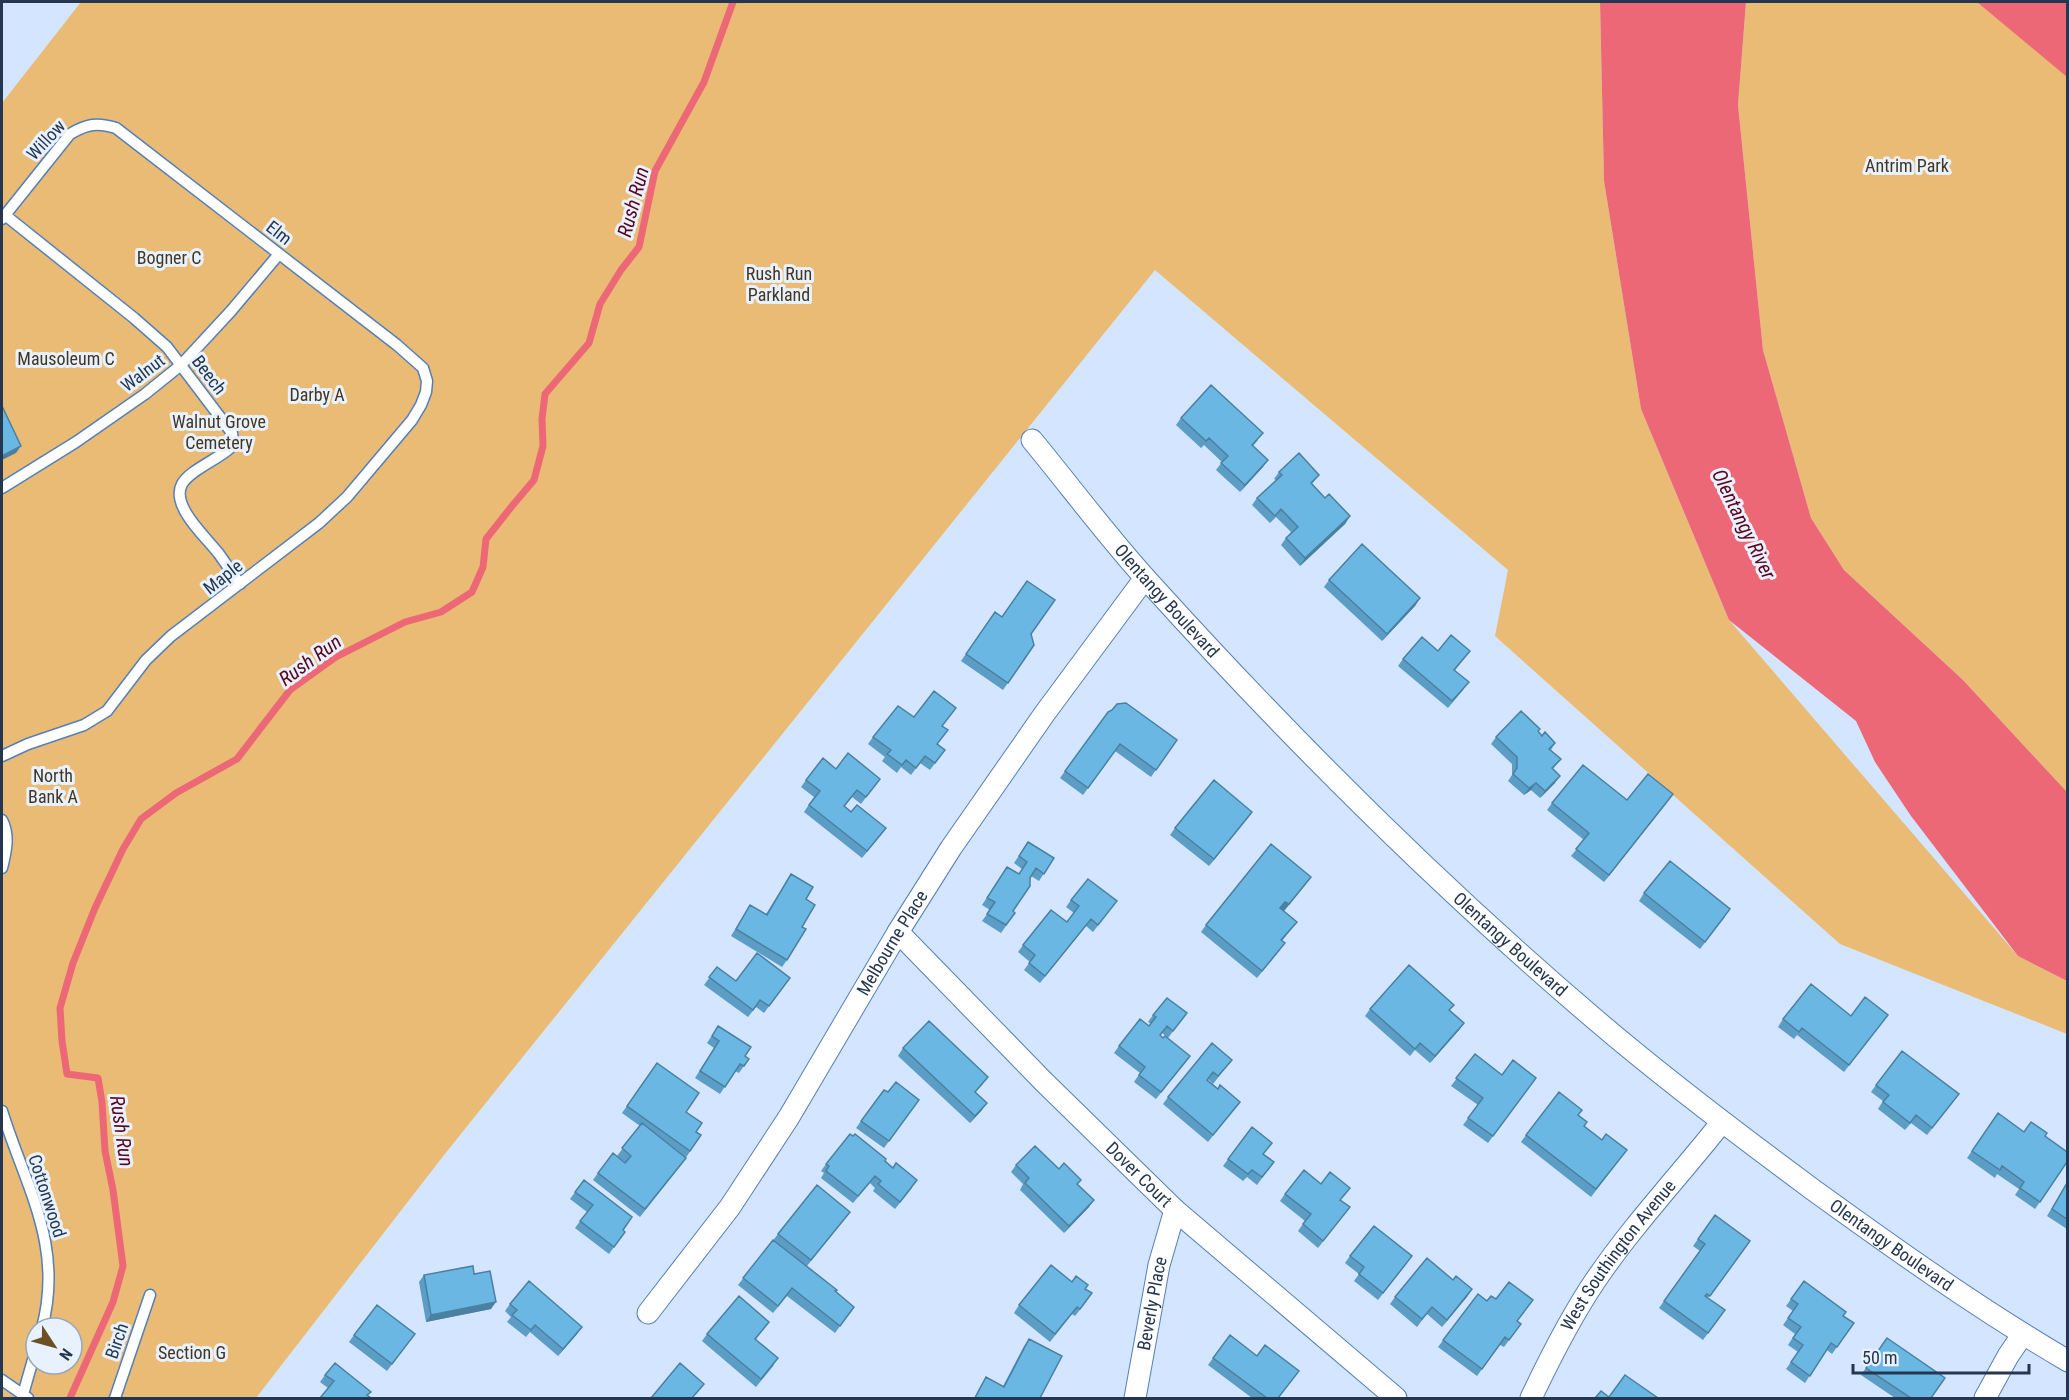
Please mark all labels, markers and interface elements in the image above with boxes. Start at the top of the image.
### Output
street label: Willow [22,115,69,164]
park label: Antrim Park [1865,155,1949,176]
water label: Rush Run [612,164,654,240]
street label: Elm [262,216,296,249]
park label: Bogner C [137,247,201,268]
park label: Rush Run Parkland [746,263,812,305]
park label: Mausoleum C [17,348,115,369]
street label: Walnut [117,349,169,396]
street label: Beech [188,351,231,398]
park label: Darby A [289,384,345,405]
park label: Walnut Grove Cemetery [172,411,266,453]
water label: Olentangy River [1707,465,1781,584]
street label: Olentangy Boulevard [1110,540,1224,662]
street label: Maple [199,555,246,598]
water label: Rush Run [274,629,346,691]
park label: North Bank A [28,765,79,807]
street label: Melbourne Place [852,886,932,999]
street label: Olentangy Boulevard [1449,887,1572,1001]
water label: Rush Run [105,1094,139,1168]
street label: Dover Court [1102,1137,1177,1211]
street label: Cottonwood [24,1152,71,1240]
street label: West Southington Avenue [1556,1175,1680,1334]
street label: Olentangy Boulevard [1826,1194,1957,1295]
street label: Beverly Place [1133,1254,1171,1352]
north arrow [24,1316,84,1376]
street label: Birch [101,1320,132,1361]
scale bar [1853,1337,2028,1375]
park label: Section G [158,1342,226,1363]
text: N [55,1345,76,1364]
text: 50 m [1862,1347,1897,1368]

